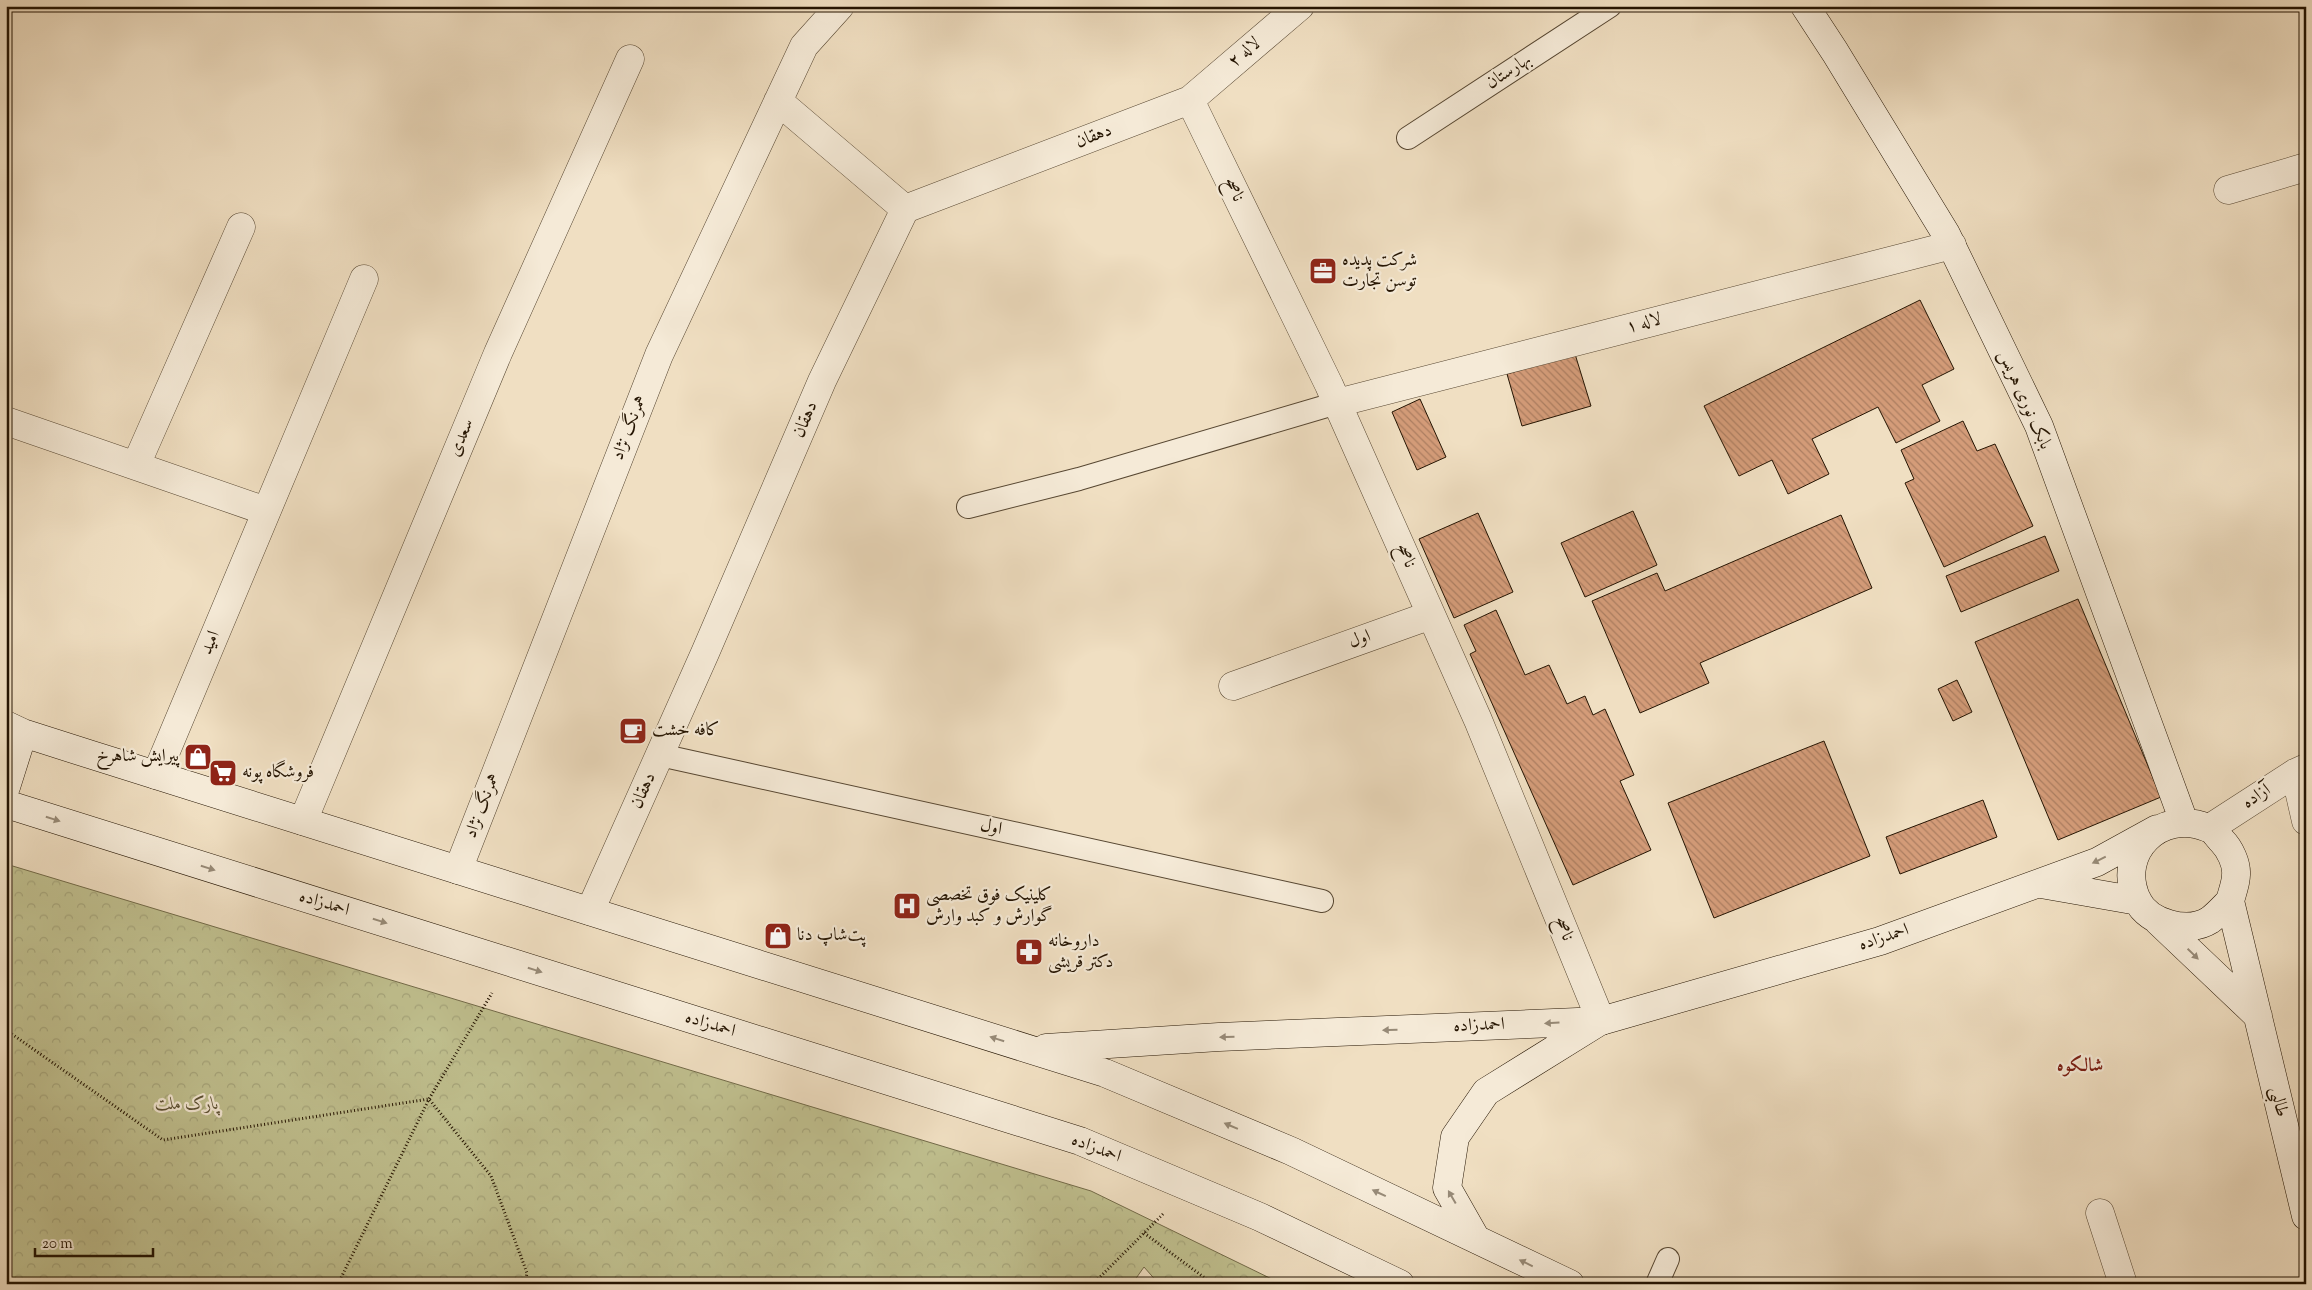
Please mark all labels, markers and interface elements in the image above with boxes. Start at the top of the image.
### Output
street label: لاله ۲ [1223,32,1267,74]
street label: بهارستان [1481,48,1537,96]
street label: دهقان [1072,118,1116,156]
street label: ناصح [1215,173,1250,207]
place label: شرکت پدیده توسن تجارت [1342,248,1417,295]
office icon: شرکت پدیده توسن تجارت [1308,256,1338,286]
street label: لاله ۱ [1624,307,1664,341]
street label: بابک نوری هریس [1990,346,2058,454]
street label: همرنگ نژاد [605,391,654,464]
street label: دهقان [787,398,825,442]
street label: سعدی [442,415,482,461]
street label: ناصح [1387,539,1422,573]
street label: اول [1345,624,1375,656]
street label: امید [194,627,228,659]
cafe icon: کافه خشت [618,716,648,746]
place label: کافه خشت [652,718,720,744]
shop icon: پیرایش شاهرخ [183,742,213,772]
place label: پیرایش شاهرخ [96,744,181,771]
supermarket icon: فروشگاه پونه [208,758,238,788]
place label: فروشگاه پونه [242,759,314,786]
street label: همرنگ نژاد [458,769,507,842]
street label: دهقان [625,769,663,813]
street label: آزاده [2237,777,2278,816]
street label: اول [978,813,1005,843]
one-way arrow [45,815,60,823]
one-way arrow [2092,856,2106,864]
one-way arrow [200,864,215,872]
place label: کلینیک فوق تخصصی گوارش و کبد وارش [926,883,1053,930]
street label: احمدزاده [296,884,352,924]
hospital icon: کلینیک فوق تخصصی گوارش و کبد وارش [892,891,922,921]
street label: ناصح [1545,913,1580,946]
one-way arrow [372,918,387,926]
street label: احمدزاده [1856,918,1913,958]
shop icon: پت‌شاپ دنا [763,921,793,951]
place label: پت‌شاپ دنا [797,923,867,949]
place label: داروخانه دکتر قریشی [1048,929,1113,976]
pharmacy icon: داروخانه دکتر قریشی [1014,937,1044,967]
one-way arrow [2186,948,2198,960]
one-way arrow [527,967,542,974]
street label: احمدزاده [682,1005,738,1045]
street label: احمدزاده [1453,1012,1505,1040]
one-way arrow [1544,1020,1560,1028]
one-way arrow [1382,1026,1398,1034]
one-way arrow [1219,1033,1235,1041]
one-way arrow [989,1035,1004,1042]
district label: شالکوه [2057,1053,2103,1080]
street label: طالبی [2262,1084,2294,1120]
park label: پارک ملت [155,1092,221,1118]
one-way arrow [1224,1121,1238,1129]
street label: احمدزاده [1067,1128,1125,1170]
one-way arrow [1372,1189,1386,1197]
one-way arrow [1447,1190,1456,1203]
scale bar [35,1225,152,1257]
text: 20 m [42,1234,73,1255]
one-way arrow [1519,1258,1533,1266]

